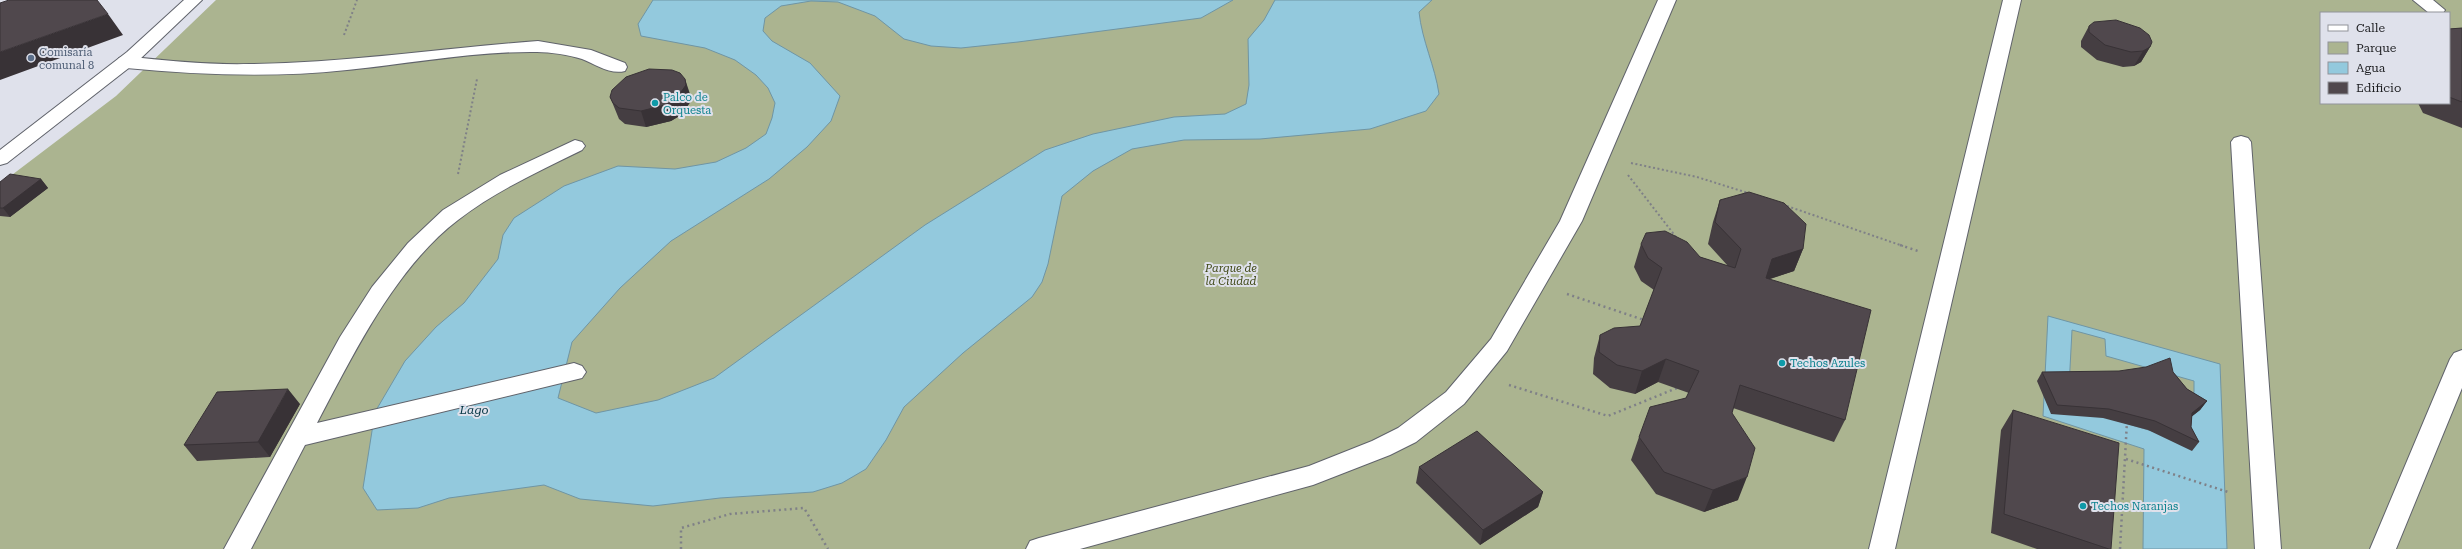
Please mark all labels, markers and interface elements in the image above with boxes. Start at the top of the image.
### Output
legend [2320,12,2450,104]
text: Calle [2356,21,2386,35]
text: Parque [2356,41,2397,55]
place label: Comisaría comunal 8 [39,46,94,72]
marker: Comisaría comunal 8 [26,53,36,63]
text: Agua [2356,61,2386,75]
text: Edificio [2356,81,2401,95]
place label: Palco de Orquesta [663,91,711,117]
marker: Palco de Orquesta [650,98,660,108]
park label: Parque de la Ciudad [1204,262,1257,288]
place label: Techos Azules [1790,357,1865,370]
marker: Techos Azules [1777,358,1787,368]
water label: Lago [459,403,488,417]
place label: Techos Naranjas [2091,500,2178,513]
marker: Techos Naranjas [2078,501,2088,511]

